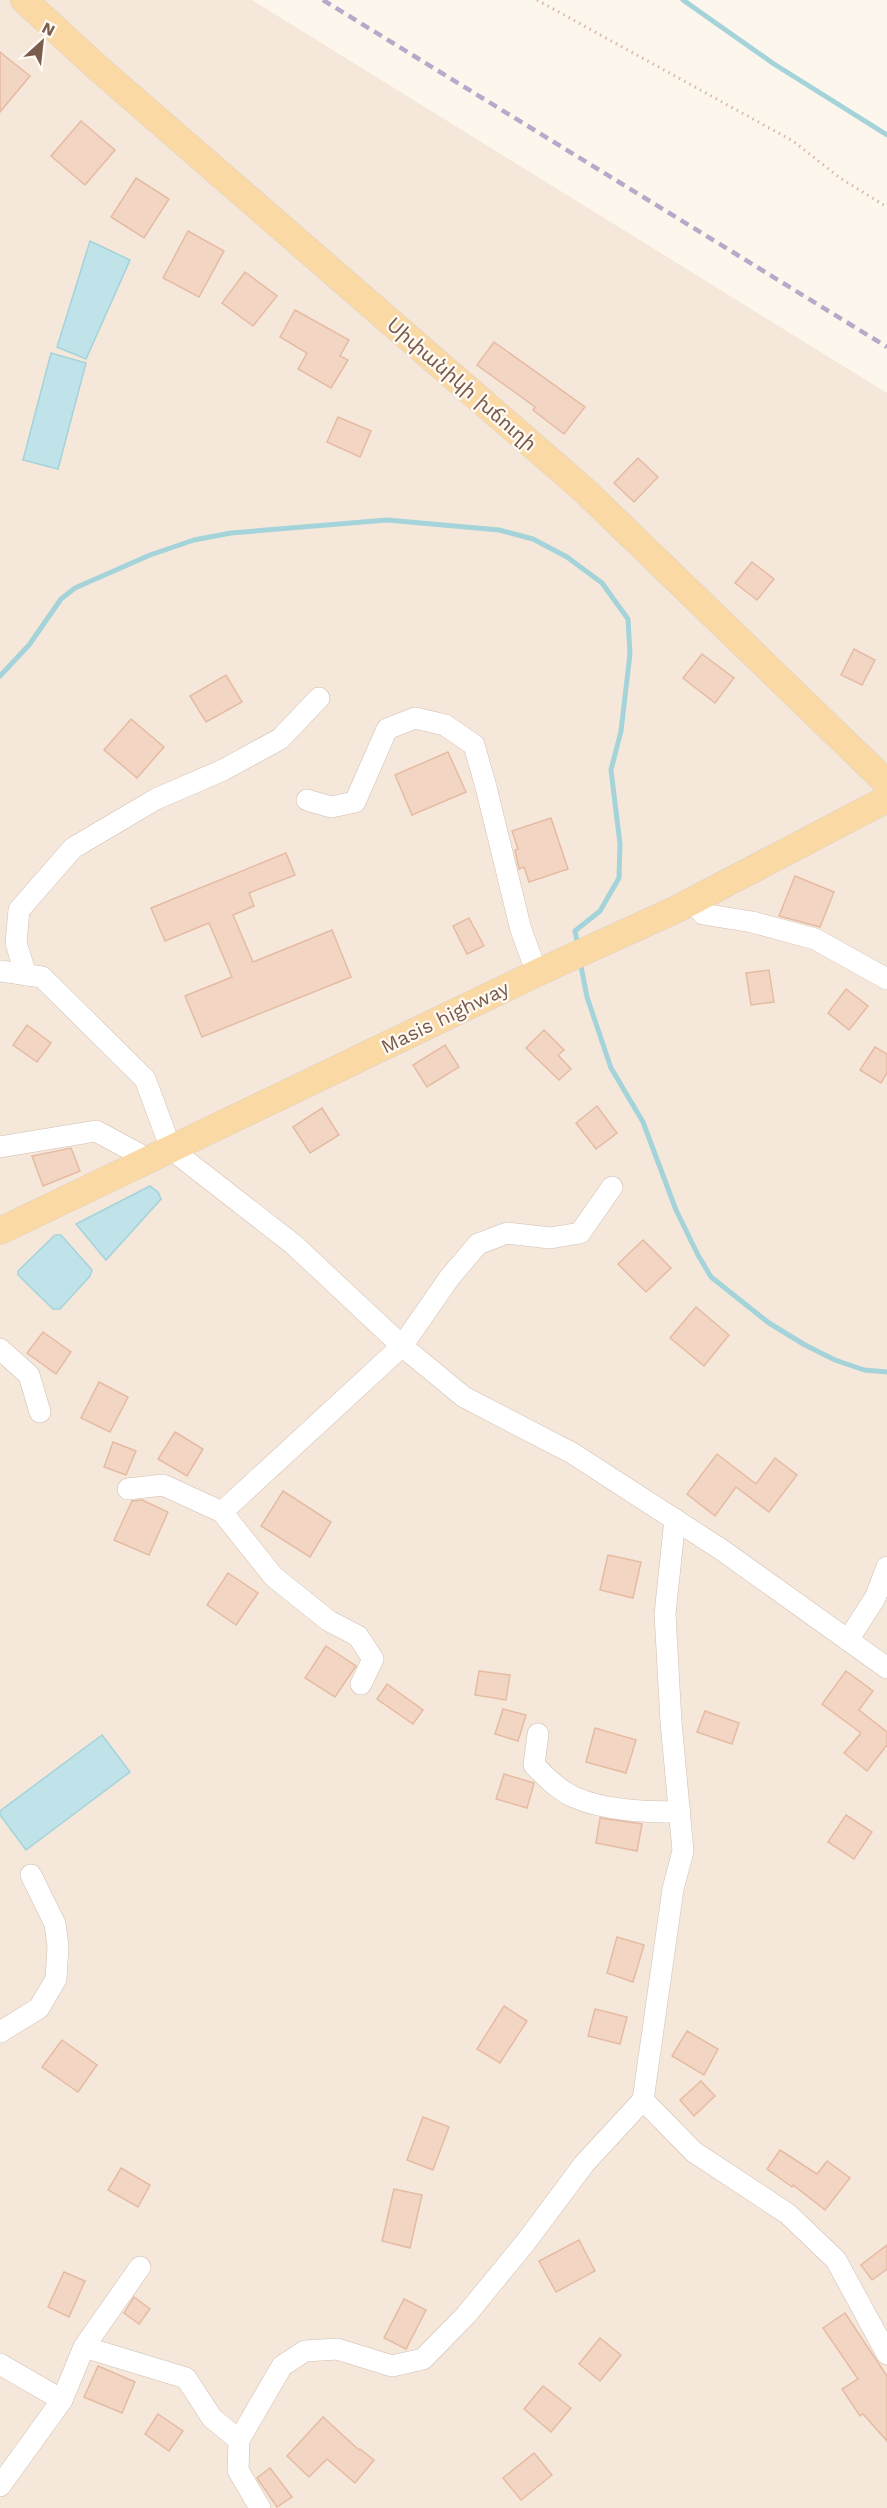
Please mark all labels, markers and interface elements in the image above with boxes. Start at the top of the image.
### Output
north arrow [12,12,72,72]
text: N [39,18,58,40]
street label: Սիփանիկի խճուղի [382,312,542,456]
street label: Masis highway [377,975,514,1058]

